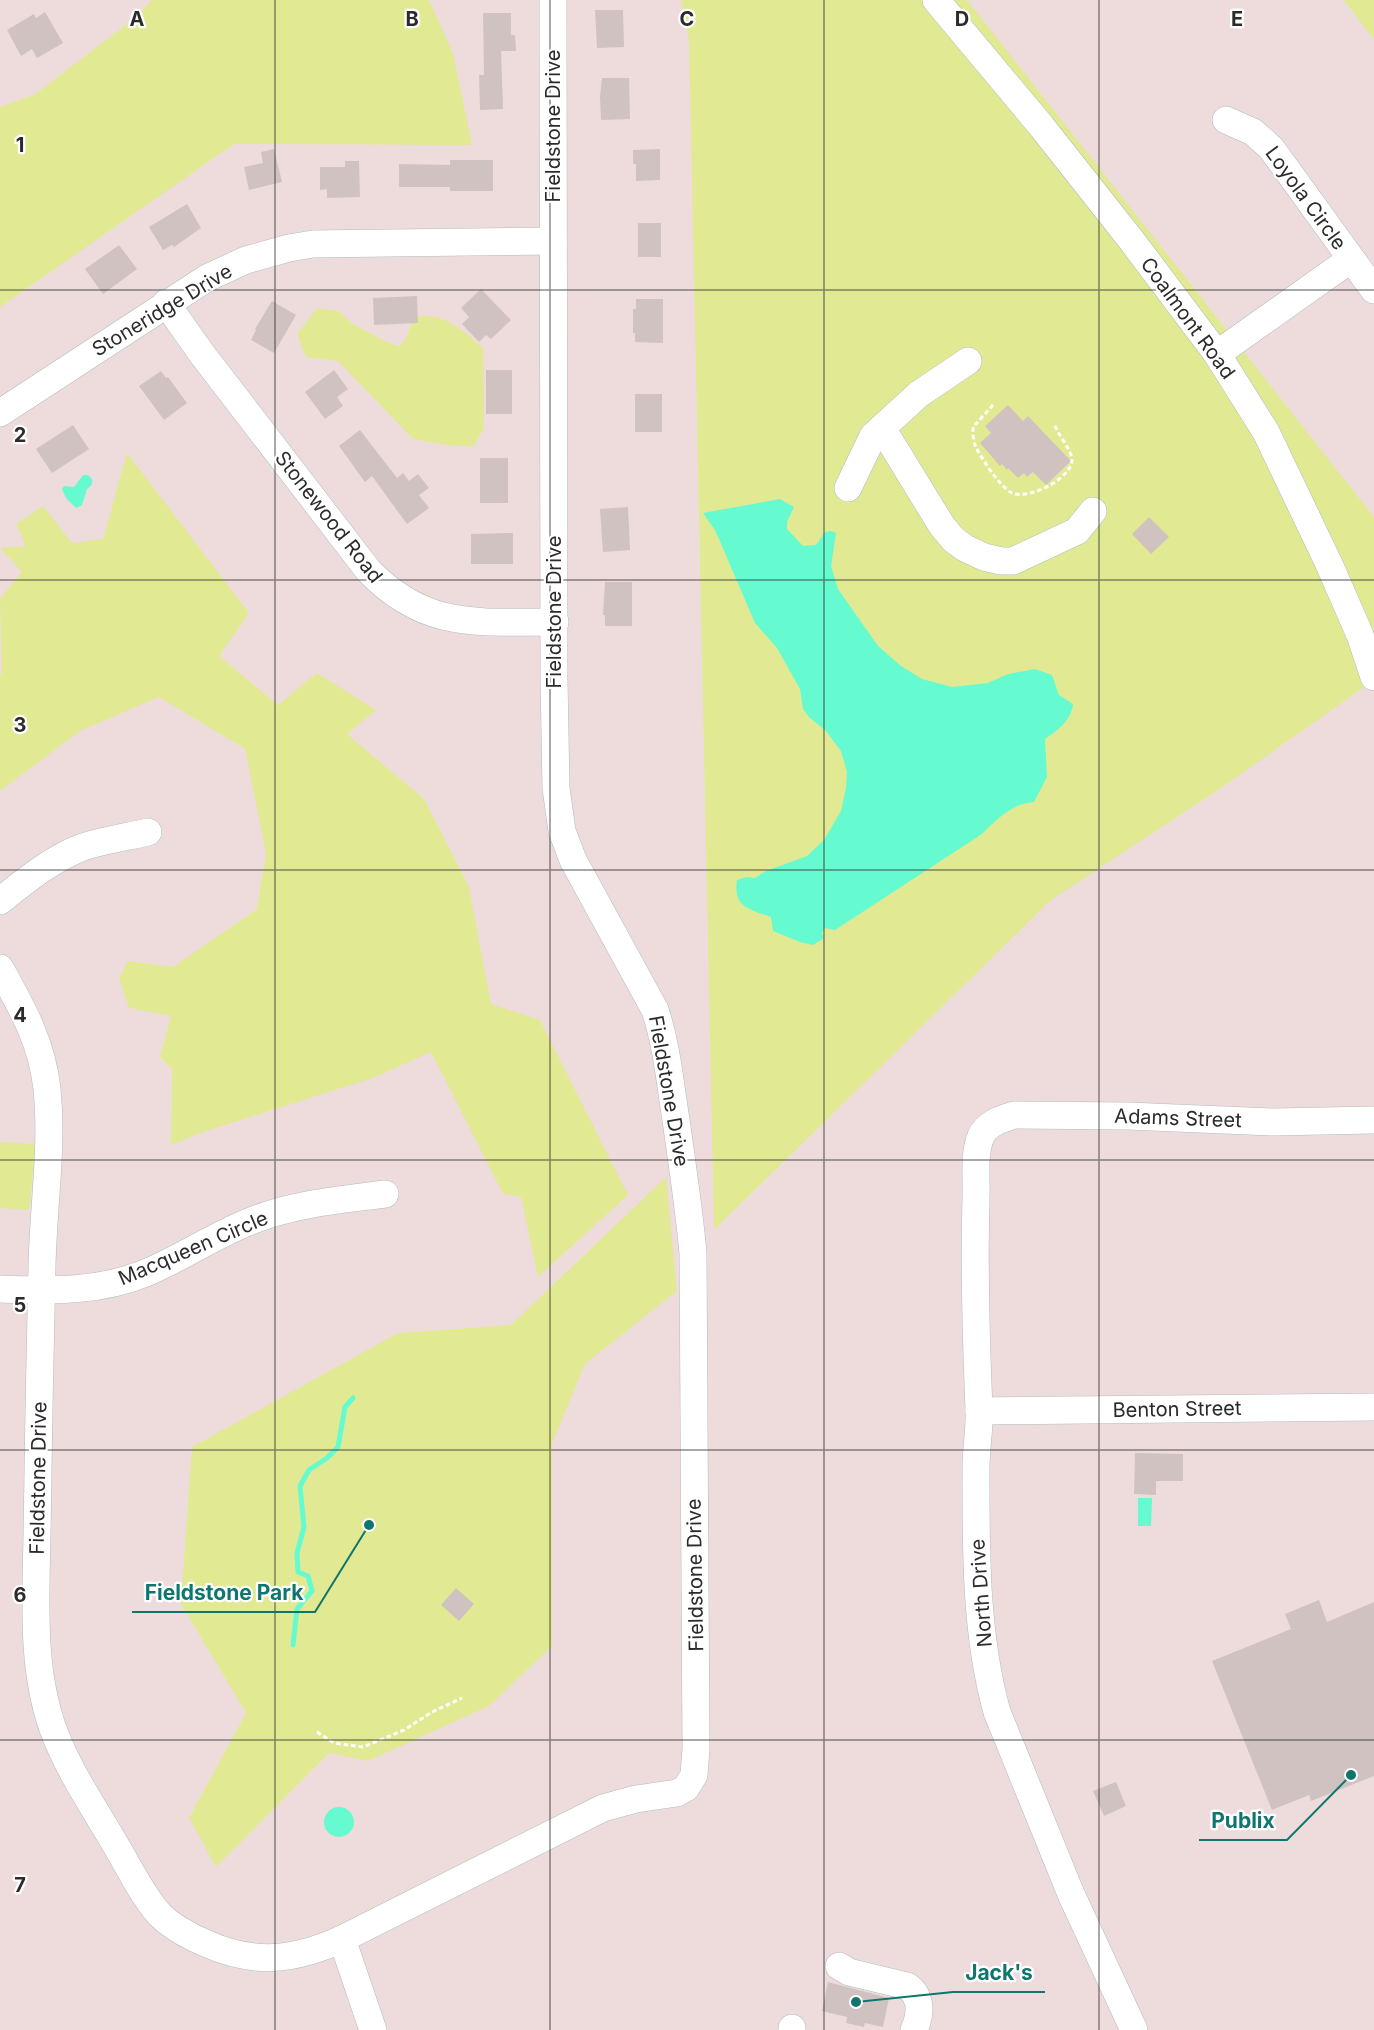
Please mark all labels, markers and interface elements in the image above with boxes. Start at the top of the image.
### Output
text: A [130,7,145,31]
text: B [405,7,419,31]
text: C [680,7,694,31]
text: D [955,7,969,31]
text: E [1231,7,1243,31]
street label: Fieldstone Drive [541,49,565,203]
text: 1 [16,133,24,157]
street label: Loyola Circle [1260,142,1352,254]
street label: Coalmont Road [1136,252,1240,384]
street label: Stoneridge Drive [88,259,236,361]
text: 2 [14,423,26,447]
street label: Stonewood Road [270,446,388,588]
street label: Fieldstone Drive [542,535,566,689]
text: 3 [14,713,26,737]
text: 4 [13,1003,27,1027]
street label: Fieldstone Drive [644,1014,694,1168]
street label: Adams Street [1114,1104,1243,1132]
street label: Macqueen Circle [115,1206,271,1290]
text: 5 [14,1293,26,1317]
street label: Benton Street [1112,1396,1242,1422]
street label: Fieldstone Drive [25,1401,51,1555]
street label: Fieldstone Drive [682,1498,708,1652]
street label: North Drive [965,1538,997,1648]
callout: Fieldstone Park [132,1573,315,1612]
text: Fieldstone Park [145,1580,304,1605]
text: 6 [14,1583,27,1607]
callout: Publix [1199,1801,1287,1840]
text: Publix [1211,1808,1275,1833]
text: 7 [14,1873,26,1897]
callout: Jack's [953,1953,1045,1992]
text: Jack's [965,1960,1033,1985]

